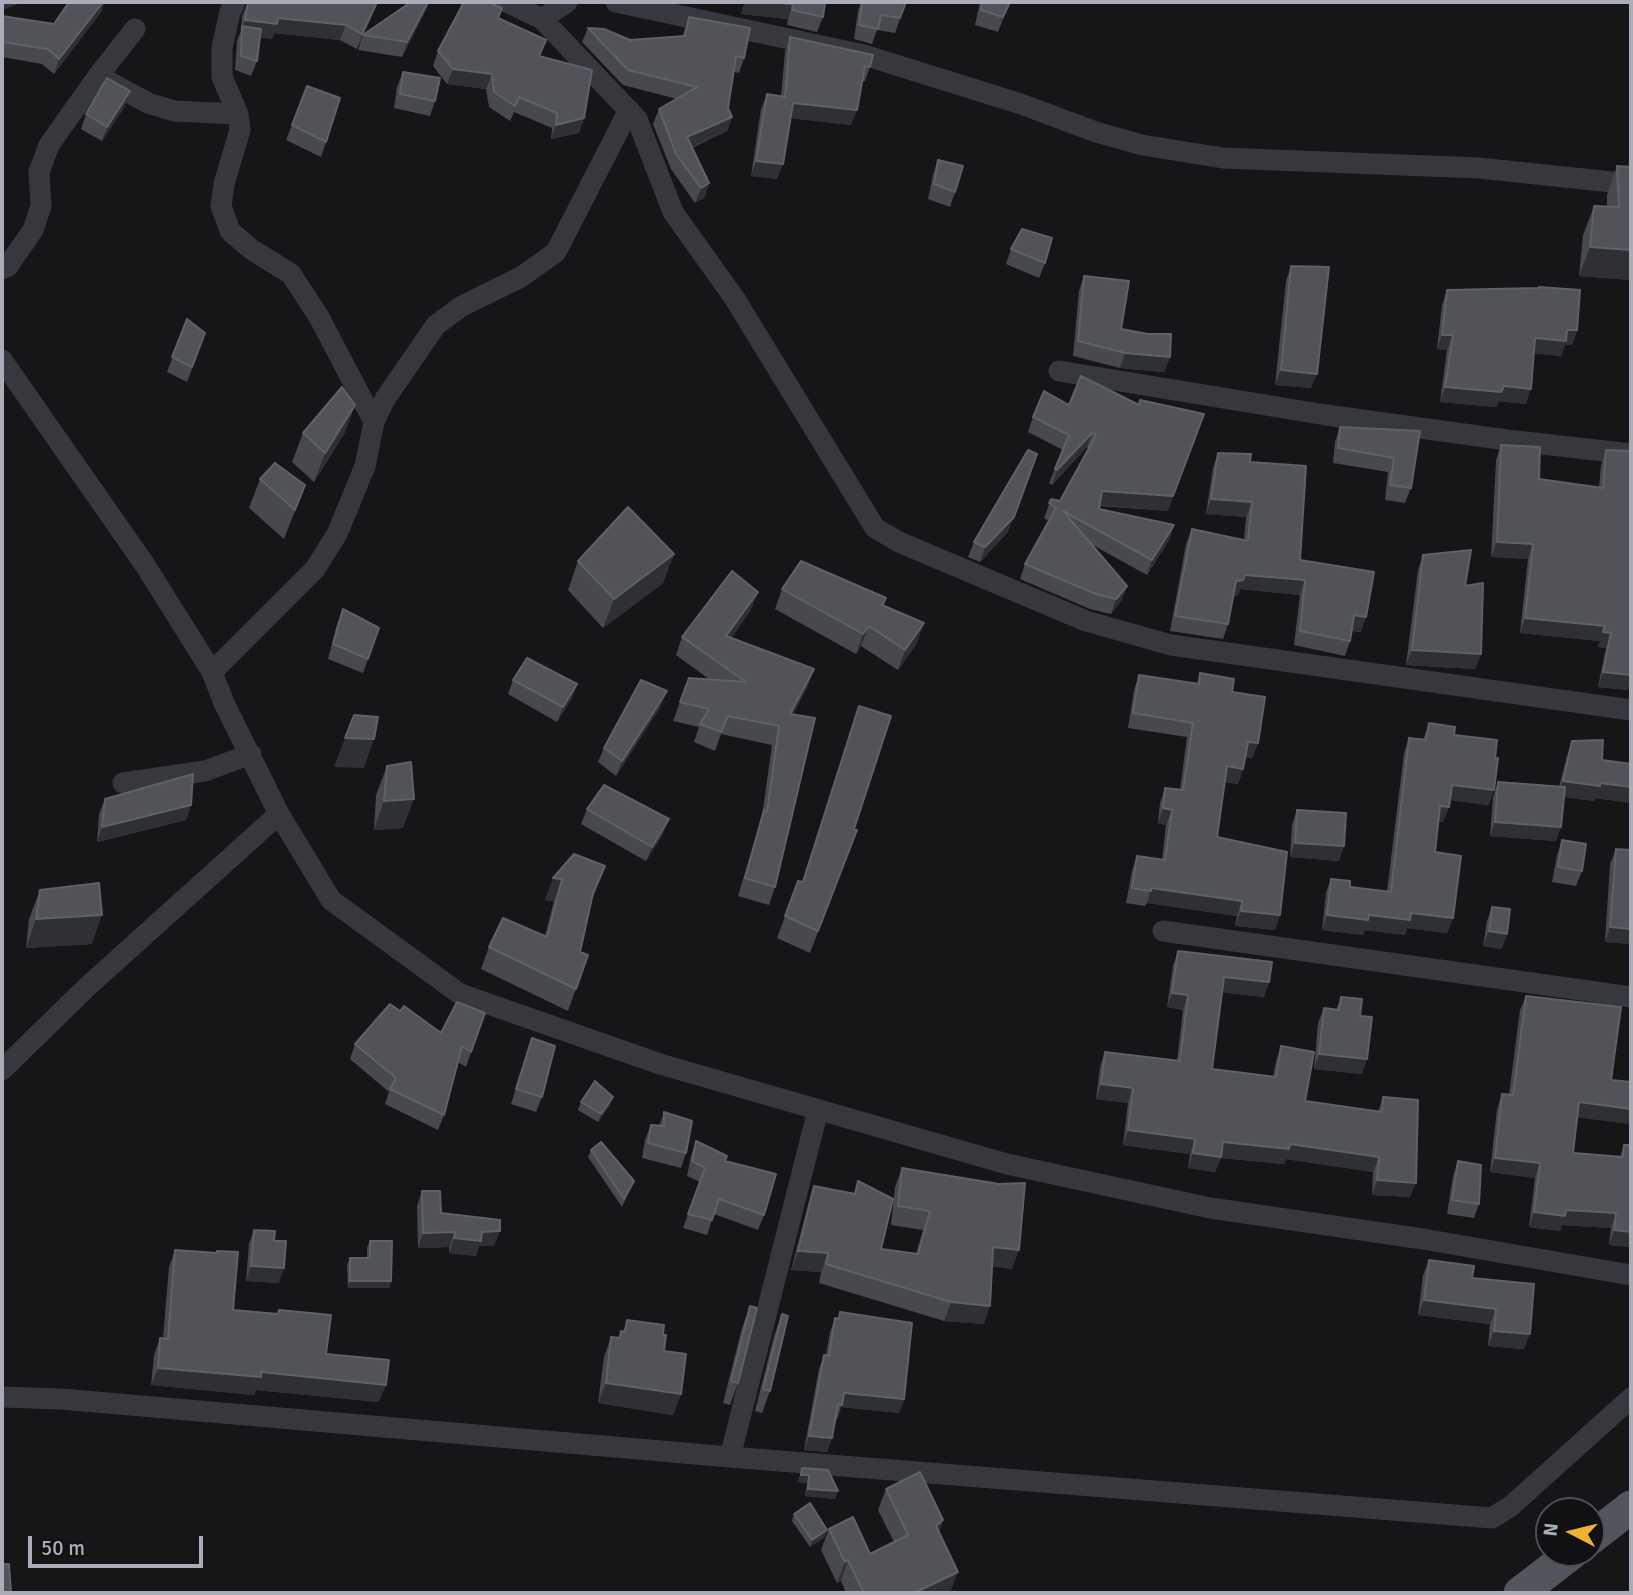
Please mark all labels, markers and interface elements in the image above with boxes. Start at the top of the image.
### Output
north arrow [1535,1497,1605,1567]
scale bar [32,1522,206,1566]
text: N [1538,1522,1564,1538]
text: 50 m [41,1535,85,1561]

